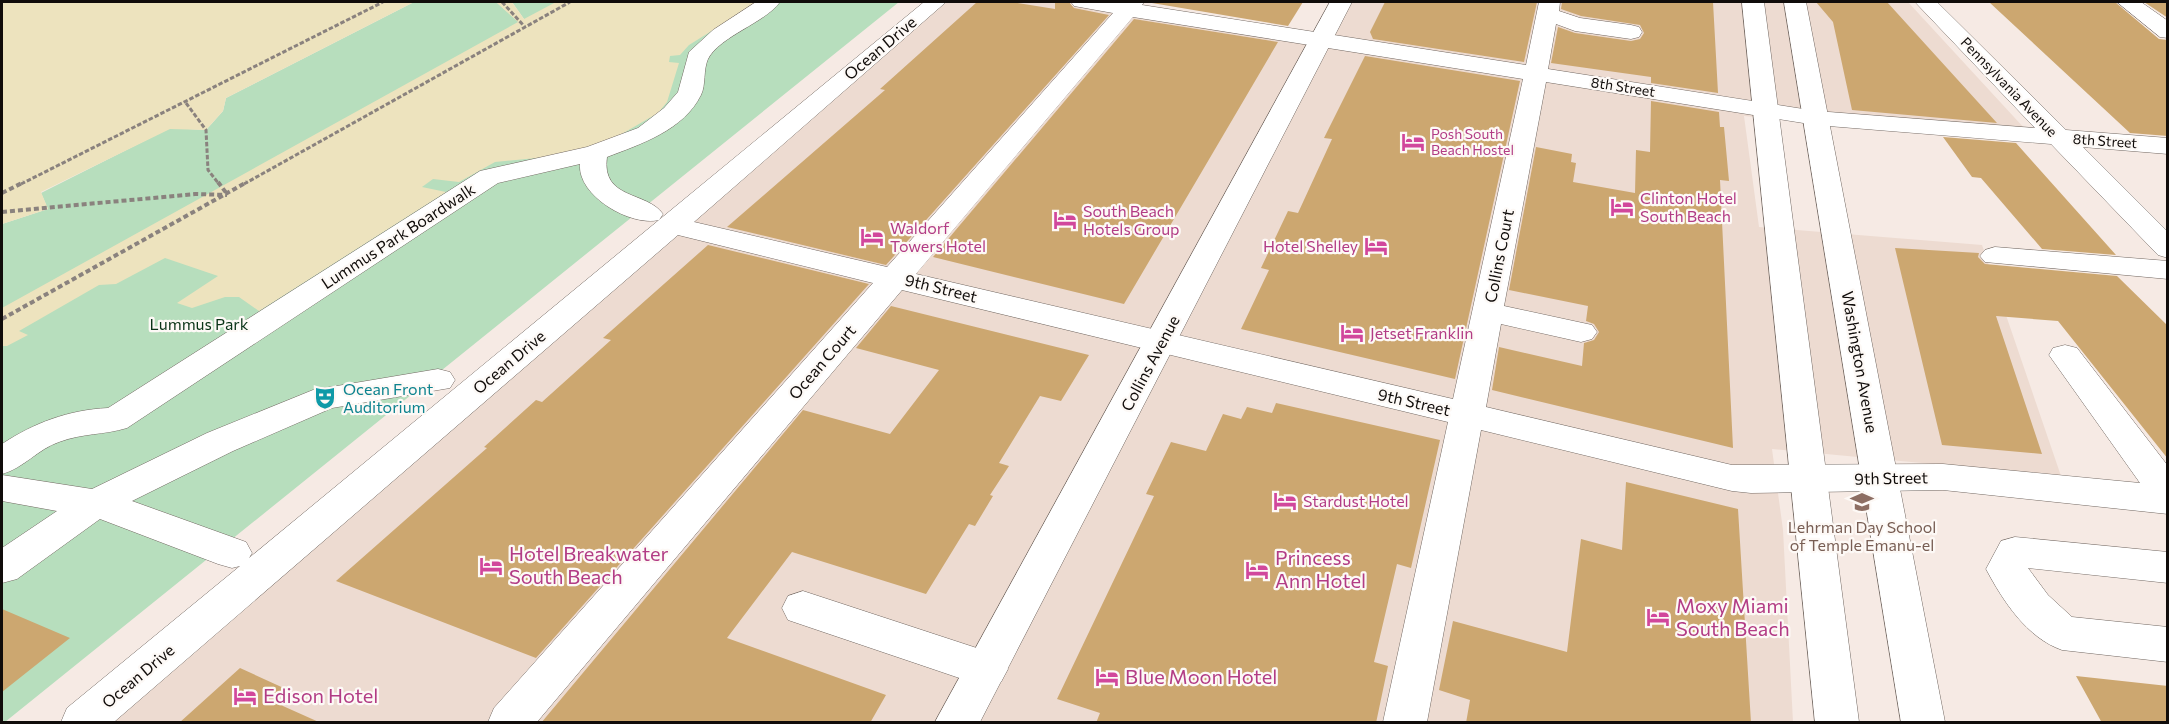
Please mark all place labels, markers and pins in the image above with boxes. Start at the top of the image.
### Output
place label: Posh South Beach Hostel [1431,125,1514,158]
hotel icon: Posh South Beach Hostel [1400,129,1426,155]
place label: Clinton Hotel South Beach [1640,188,1737,225]
hotel icon: Clinton Hotel South Beach [1609,194,1635,220]
place label: South Beach Hotels Group [1083,201,1180,238]
hotel icon: South Beach Hotels Group [1052,207,1078,233]
place label: Waldorf Towers Hotel [890,218,986,255]
hotel icon: Waldorf Towers Hotel [859,224,885,250]
hotel icon: Hotel Shelley [1363,233,1389,259]
place label: Hotel Shelley [1263,236,1358,255]
hotel icon: Jetset Franklin [1339,320,1365,346]
place label: Jetset Franklin [1370,323,1474,342]
place label: Ocean Front Auditorium [343,379,434,416]
theatre icon: Ocean Front Auditorium [312,385,338,411]
hotel icon: Stardust Hotel [1272,488,1298,514]
school or university icon: Lehrman Day School of Temple Emanu-el [1849,489,1875,515]
place label: Stardust Hotel [1303,491,1409,510]
place label: Lehrman Day School of Temple Emanu-el [1788,517,1936,554]
place label: Hotel Breakwater South Beach [509,541,669,588]
place label: Princess Ann Hotel [1275,545,1366,592]
hotel icon: Hotel Breakwater South Beach [478,553,504,579]
hotel icon: Princess Ann Hotel [1244,557,1270,583]
place label: Moxy Miami South Beach [1676,593,1790,640]
hotel icon: Moxy Miami South Beach [1645,604,1671,630]
hotel icon: Blue Moon Hotel [1094,664,1120,690]
place label: Blue Moon Hotel [1125,664,1277,688]
hotel icon: Edison Hotel [232,683,258,709]
place label: Edison Hotel [263,683,378,707]

